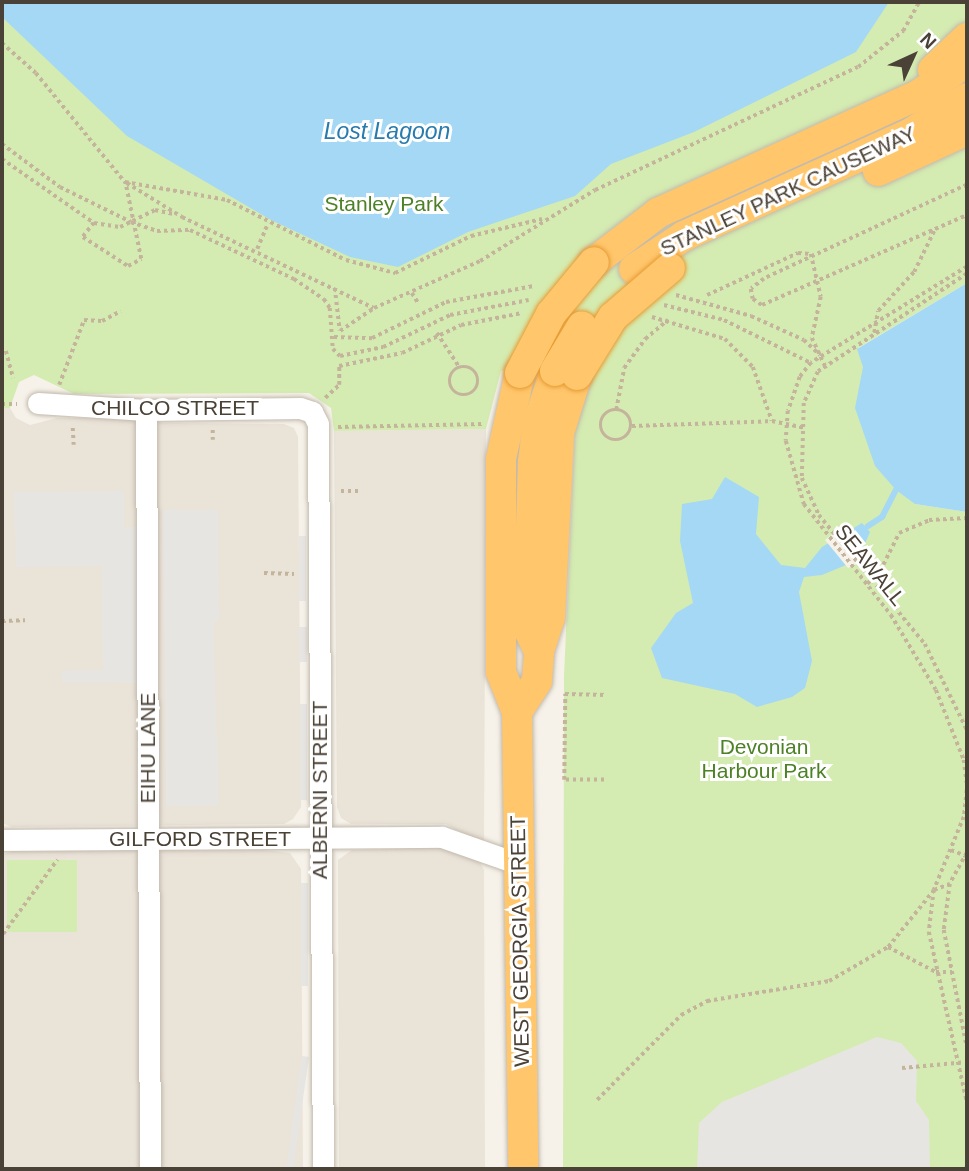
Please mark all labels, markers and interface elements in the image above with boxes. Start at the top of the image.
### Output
north arrow [878,21,948,91]
text: N [916,29,940,53]
water label: Lost Lagoon [324,117,450,145]
street label: STANLEY PARK CAUSEWAY [656,121,920,261]
park label: Stanley Park [324,191,444,217]
street label: CHILCO STREET [91,395,259,421]
street label: SEAWALL [829,519,911,611]
street label: EIHU LANE [135,693,161,803]
street label: ALBERNI STREET [307,701,333,879]
park label: Devonian Harbour Park [702,734,826,784]
street label: WEST GEORGIA STREET [505,814,535,1068]
street label: GILFORD STREET [109,826,291,852]

